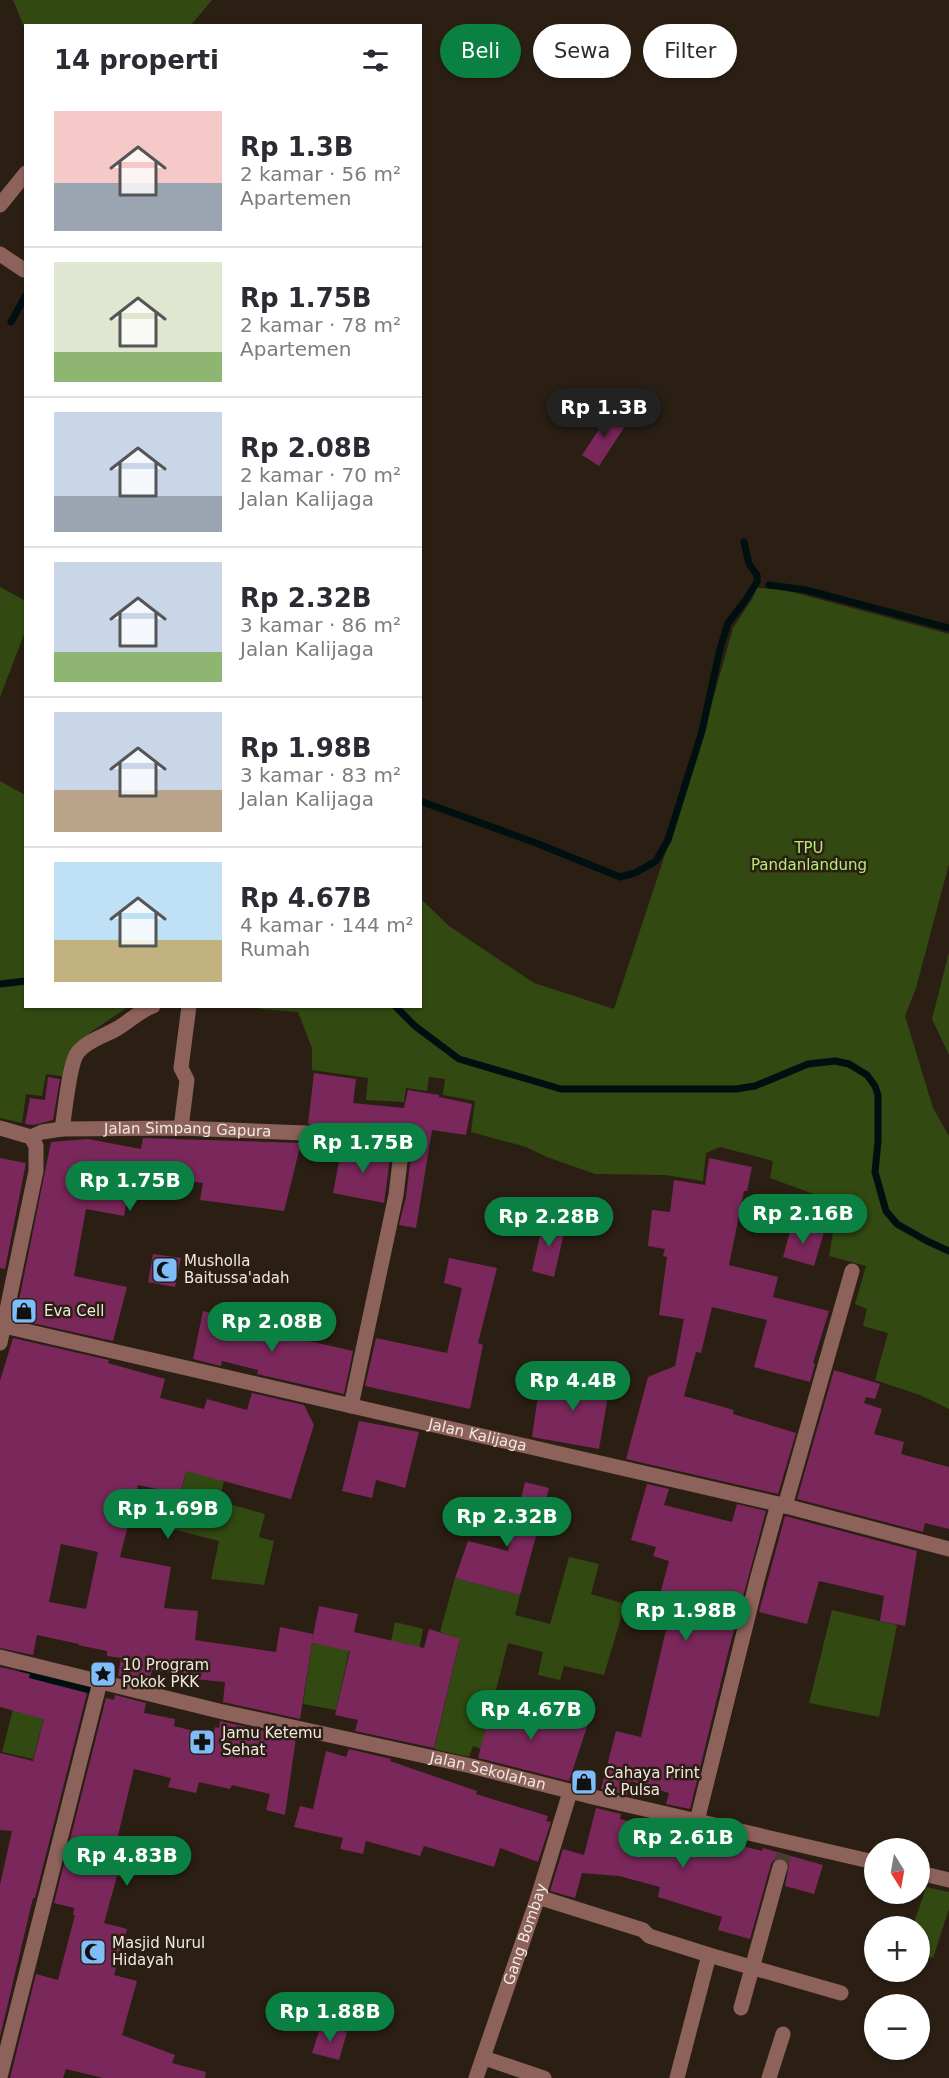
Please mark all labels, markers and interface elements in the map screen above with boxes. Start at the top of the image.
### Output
chip: Beli [440,24,521,78]
chip: Sewa [533,24,631,78]
chip: Filter [643,24,737,78]
icon: filters [359,44,392,77]
text: 14 properti [54,45,219,75]
text: Rp 1.3B [240,132,354,162]
icon: home [102,135,174,207]
text: 2 kamar · 56 m² [240,162,401,186]
text: Apartemen [240,186,351,210]
text: Rp 1.75B [240,283,372,313]
icon: home [102,286,174,358]
text: 2 kamar · 78 m² [240,313,401,337]
text: Apartemen [240,337,351,361]
pin: Rp 1.3B [549,388,659,439]
text: Rp 1.3B [560,395,648,419]
text: Rp 2.08B [240,433,372,463]
icon: home [102,436,174,508]
text: 2 kamar · 70 m² [240,463,401,487]
text: Jalan Kalijaga [240,487,374,511]
text: Rp 2.32B [240,583,372,613]
icon: home [102,586,174,658]
text: 3 kamar · 86 m² [240,613,401,637]
text: Jalan Kalijaga [240,637,374,661]
text: Rp 1.98B [240,733,372,763]
icon: home [102,736,174,808]
text: 3 kamar · 83 m² [240,763,401,787]
text: Jalan Kalijaga [240,787,374,811]
park label: TPU Pandanlandung [751,839,867,874]
text: Rp 4.67B [240,883,372,913]
icon: home [102,886,174,958]
text: 4 kamar · 144 m² [240,913,414,937]
text: Rumah [240,937,310,961]
street label: Jalan Simpang Gapura [103,1119,272,1141]
pin: Rp 1.75B [301,1123,425,1174]
text: Rp 1.75B [312,1130,414,1154]
pin: Rp 1.75B [68,1161,192,1212]
text: Rp 1.75B [79,1168,181,1192]
pin: Rp 2.16B [741,1194,865,1245]
pin: Rp 2.28B [487,1197,611,1248]
text: Rp 2.16B [752,1201,854,1225]
text: Rp 2.28B [498,1204,600,1228]
place label: Musholla Baitussa'adah [184,1252,289,1287]
mosque icon: Musholla Baitussa'adah [150,1255,180,1285]
shop icon: Eva Cell [9,1296,39,1326]
place label: Eva Cell [44,1302,104,1320]
pin: Rp 2.08B [210,1302,334,1353]
text: Rp 2.08B [221,1309,323,1333]
pin: Rp 4.4B [518,1361,628,1412]
text: Rp 4.4B [529,1368,617,1392]
street label: Jalan Kalijaga [426,1415,529,1455]
pin: Rp 1.69B [106,1489,230,1540]
text: Rp 1.69B [117,1496,219,1520]
pin: Rp 2.32B [445,1497,569,1548]
text: Rp 2.32B [456,1504,558,1528]
pin: Rp 1.98B [624,1591,748,1642]
text: Rp 1.98B [635,1598,737,1622]
place label: 10 Program Pokok PKK [122,1656,209,1691]
place icon: 10 Program Pokok PKK [88,1659,118,1689]
pin: Rp 4.67B [469,1690,593,1741]
text: Rp 4.67B [480,1697,582,1721]
place label: Jamu Ketemu Sehat [221,1724,322,1759]
pharmacy icon: Jamu Ketemu Sehat [187,1727,217,1757]
street label: Jalan Sekolahan [427,1748,548,1794]
place label: Cahaya Print & Pulsa [604,1764,700,1799]
shop icon: Cahaya Print & Pulsa [569,1767,599,1797]
pin: Rp 2.61B [621,1818,745,1869]
text: Rp 2.61B [632,1825,734,1849]
pin: Rp 4.83B [65,1836,189,1887]
north arrow [864,1838,930,1904]
map controls [864,1838,930,2060]
text: Rp 4.83B [76,1843,178,1867]
street label: Gang Bombay [500,1881,551,1987]
button: + [864,1916,930,1982]
place label: Masjid Nurul Hidayah [112,1934,205,1969]
mosque icon: Masjid Nurul Hidayah [78,1937,108,1967]
pin: Rp 1.88B [268,1992,392,2043]
button: − [864,1994,930,2060]
text: Rp 1.88B [279,1999,381,2023]

